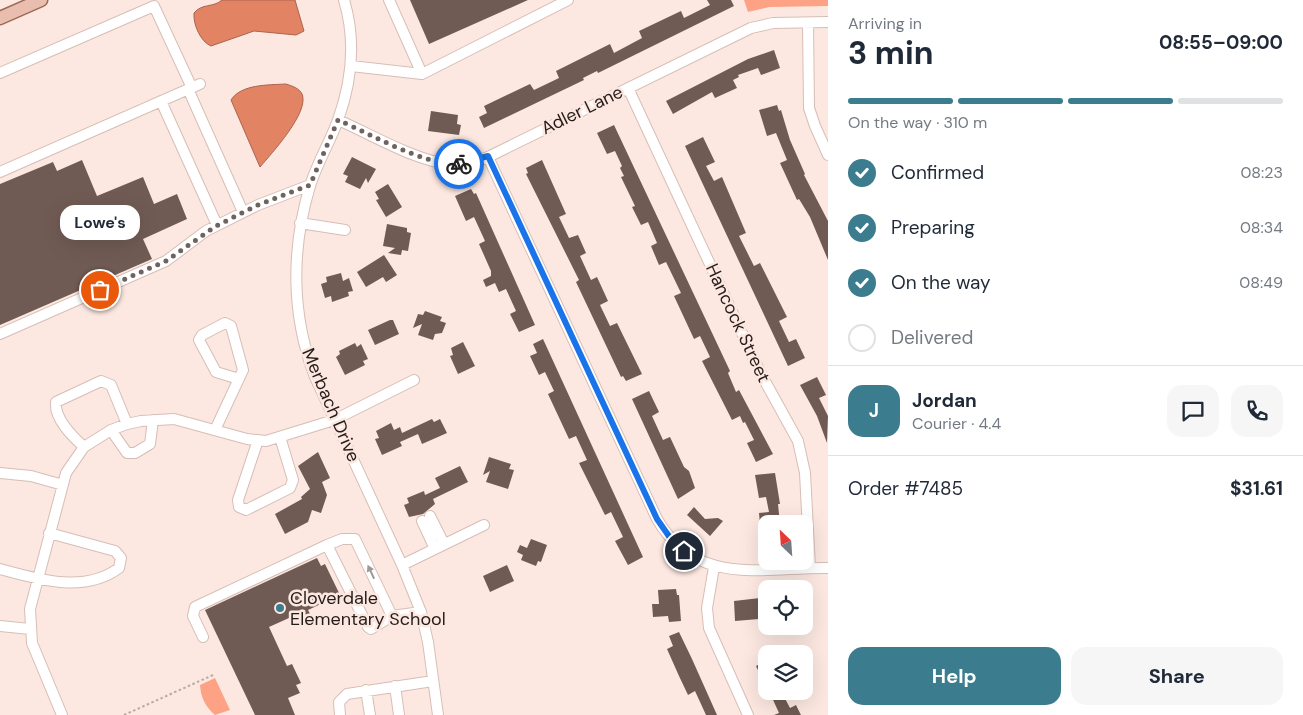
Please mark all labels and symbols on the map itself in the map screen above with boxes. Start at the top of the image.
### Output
street label: Adler Lane [537,80,627,140]
courier [434,139,484,189]
callout: Lowe's [60,205,140,240]
street label: Hancock Street [700,260,776,386]
pin [79,269,121,311]
street label: Merbach Drive [296,345,366,465]
north arrow [758,515,812,570]
pin [663,530,705,572]
one-way arrow [367,565,375,579]
place label: Cloverdale Elementary School [290,586,446,631]
marker: Cloverdale Elementary School [274,602,286,614]

